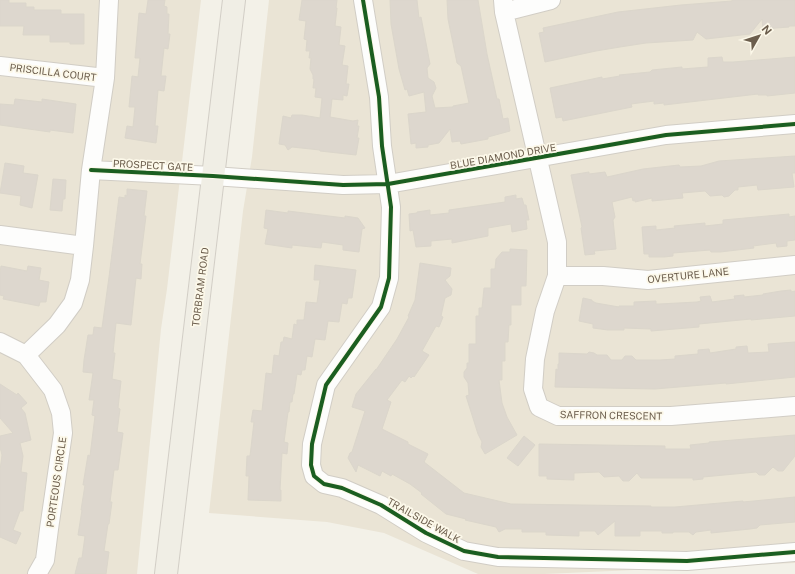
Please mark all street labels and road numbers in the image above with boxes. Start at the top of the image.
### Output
street label: PRISCILLA COURT [9,61,97,83]
street label: BLUE DIAMOND DRIVE [449,141,557,171]
street label: PROSPECT GATE [113,157,193,173]
street label: TORBRAM ROAD [189,247,211,327]
street label: OVERTURE LANE [647,265,729,285]
street label: SAFFRON CRESCENT [560,408,662,422]
street label: PORTEOUS CIRCLE [44,436,68,528]
street label: TRAILSIDE WALK [385,495,463,545]

